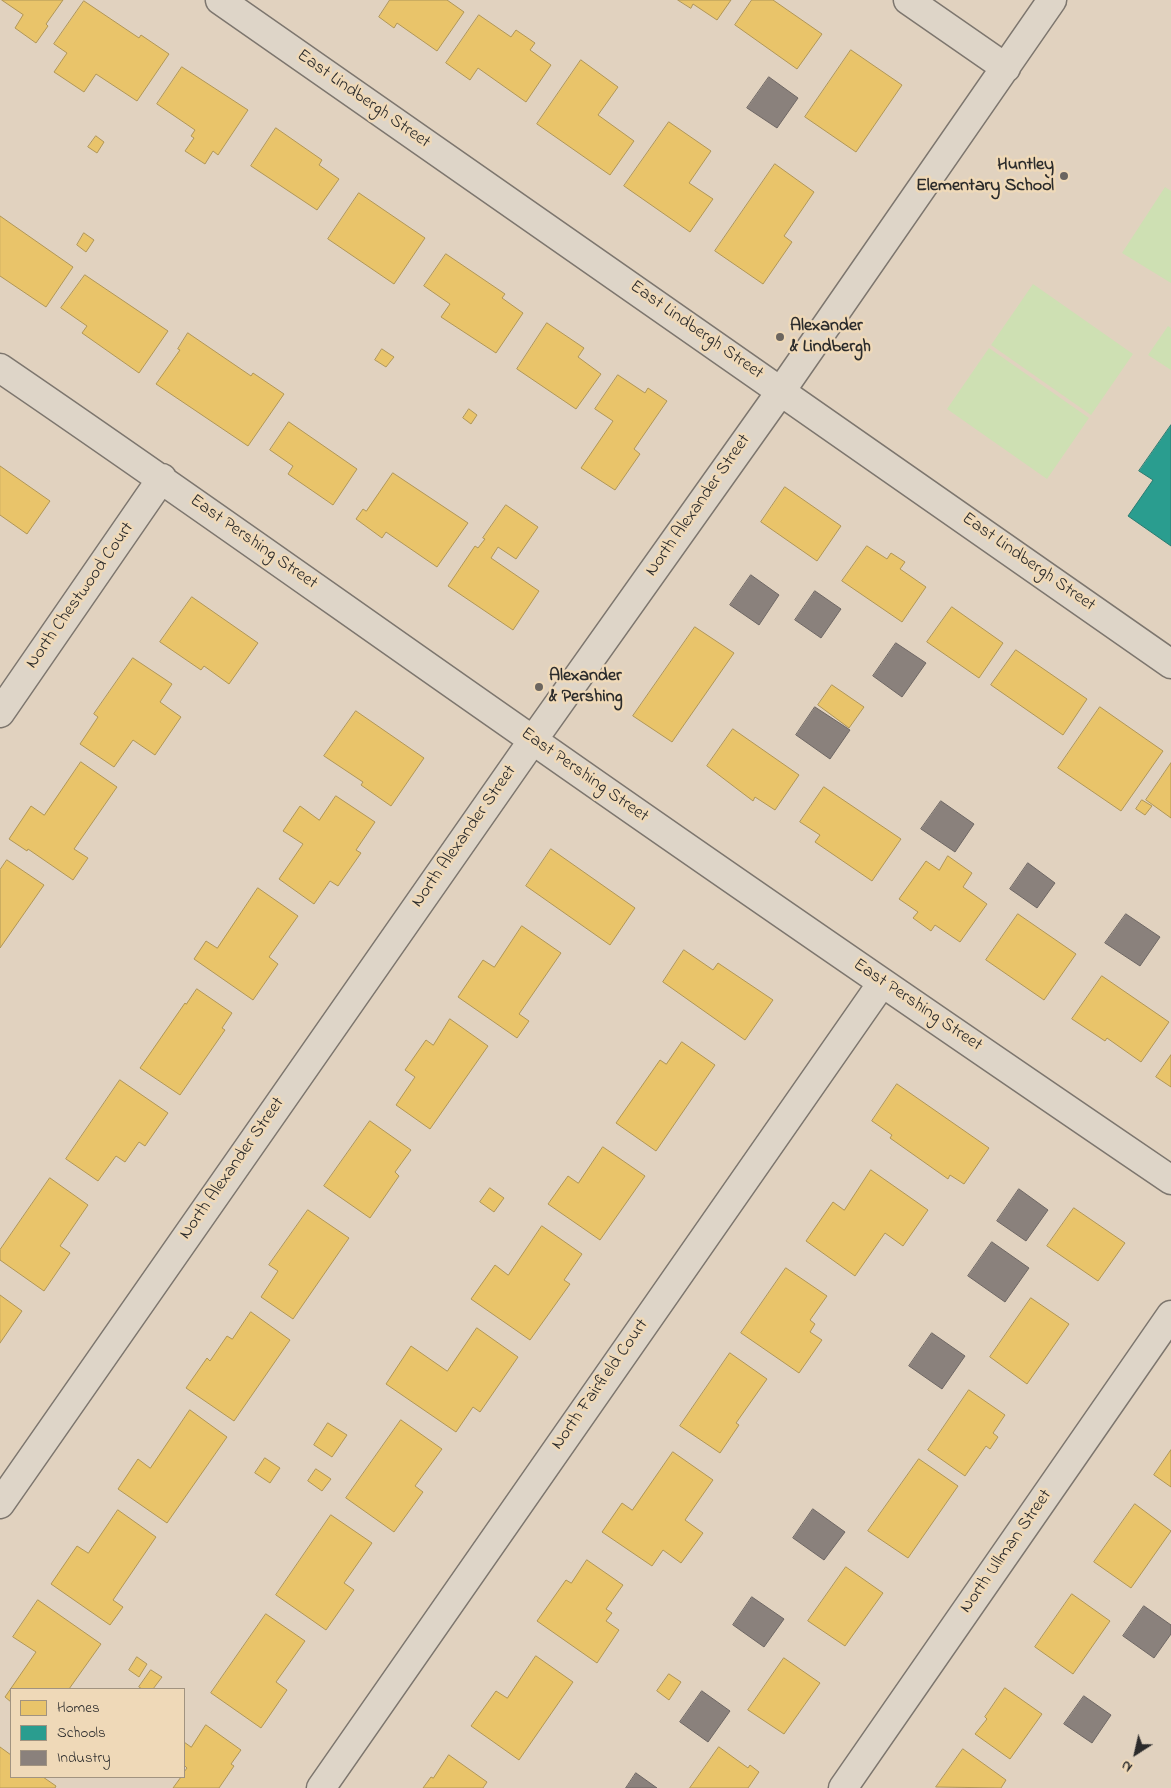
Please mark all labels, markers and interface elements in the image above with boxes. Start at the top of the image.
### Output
street label: East Lindbergh Street [292,46,434,154]
place label: Huntley Elementary School [916,155,1054,198]
marker: Huntley Elementary School [1058,170,1070,182]
street label: East Lindbergh Street [625,277,767,385]
place label: Alexander & Lindbergh [790,316,871,358]
marker: Alexander & Lindbergh [774,331,786,343]
street label: North Alexander Street [642,431,756,581]
street label: East Pershing Street [185,491,321,595]
street label: East Lindbergh Street [957,509,1099,617]
street label: North Chestwood Court [22,519,140,673]
place label: Alexander & Pershing [549,666,623,709]
marker: Alexander & Pershing [533,681,545,693]
street label: East Pershing Street [516,724,652,828]
street label: North Alexander Street [408,762,522,912]
street label: East Pershing Street [848,955,986,1057]
street label: North Alexander Street [176,1094,290,1244]
street label: North Fairfield Court [548,1315,654,1455]
street label: North Ullman Street [956,1486,1058,1618]
legend [10,1688,185,1778]
text: Homes [57,1697,100,1719]
text: Schools [57,1722,106,1744]
north arrow [1111,1728,1161,1778]
text: Industry [57,1747,111,1769]
text: N [1117,1754,1137,1777]

